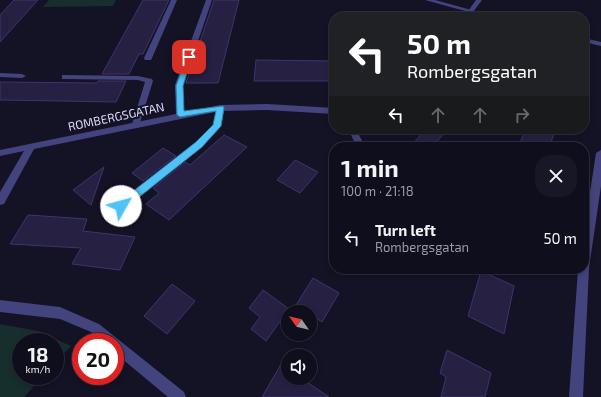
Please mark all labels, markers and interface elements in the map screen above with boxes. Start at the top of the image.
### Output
text: 50 m [407,26,471,60]
icon: left [341,28,393,80]
pin [172,40,206,74]
icon: arrive [178,46,200,68]
text: Rombergsgatan [407,60,537,82]
street label: ROMBERGSGATAN [66,99,166,133]
icon: left [385,104,407,126]
icon: ahead [427,104,449,126]
icon: ahead [469,104,491,126]
icon: right [511,104,533,126]
text: 1 min [341,153,399,182]
button: close [535,155,577,197]
text: 100 m · 21:18 [341,183,414,199]
position arrow [100,185,142,227]
text: Turn left [375,221,436,239]
icon: left [341,227,363,249]
text: 50 m [543,229,577,247]
text: Rombergsgatan [375,239,469,255]
north arrow [281,305,317,341]
map controls [281,305,317,385]
speed limit sign: 20 [72,333,124,385]
text: 18 [27,342,49,366]
button: sound [281,349,317,385]
text: km/h [26,363,50,375]

